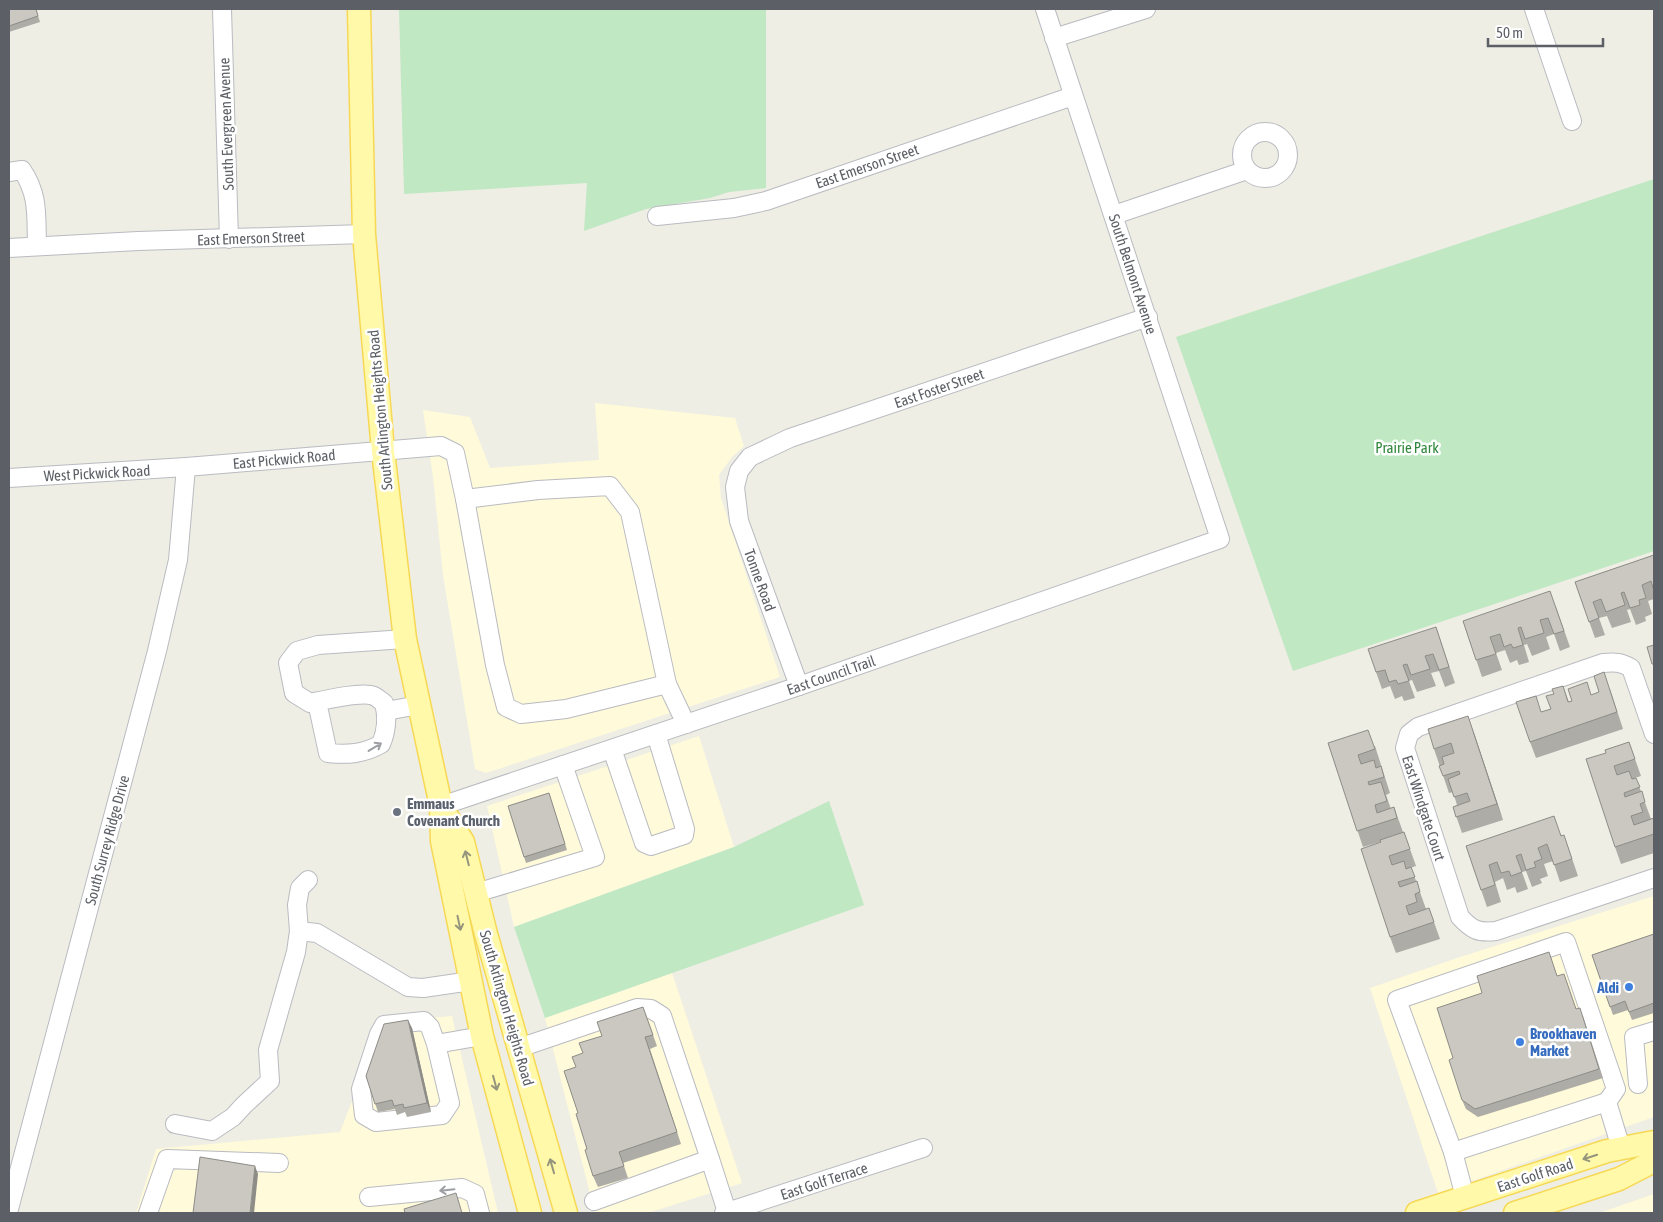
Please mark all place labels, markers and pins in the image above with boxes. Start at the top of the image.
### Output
place label: Emmaus Covenant Church [407,795,500,829]
marker: Emmaus Covenant Church [391,806,403,818]
place label: Aldi [1596,979,1619,996]
marker: Aldi [1623,981,1635,993]
place label: Brookhaven Market [1530,1025,1597,1059]
marker: Brookhaven Market [1514,1036,1526,1048]

